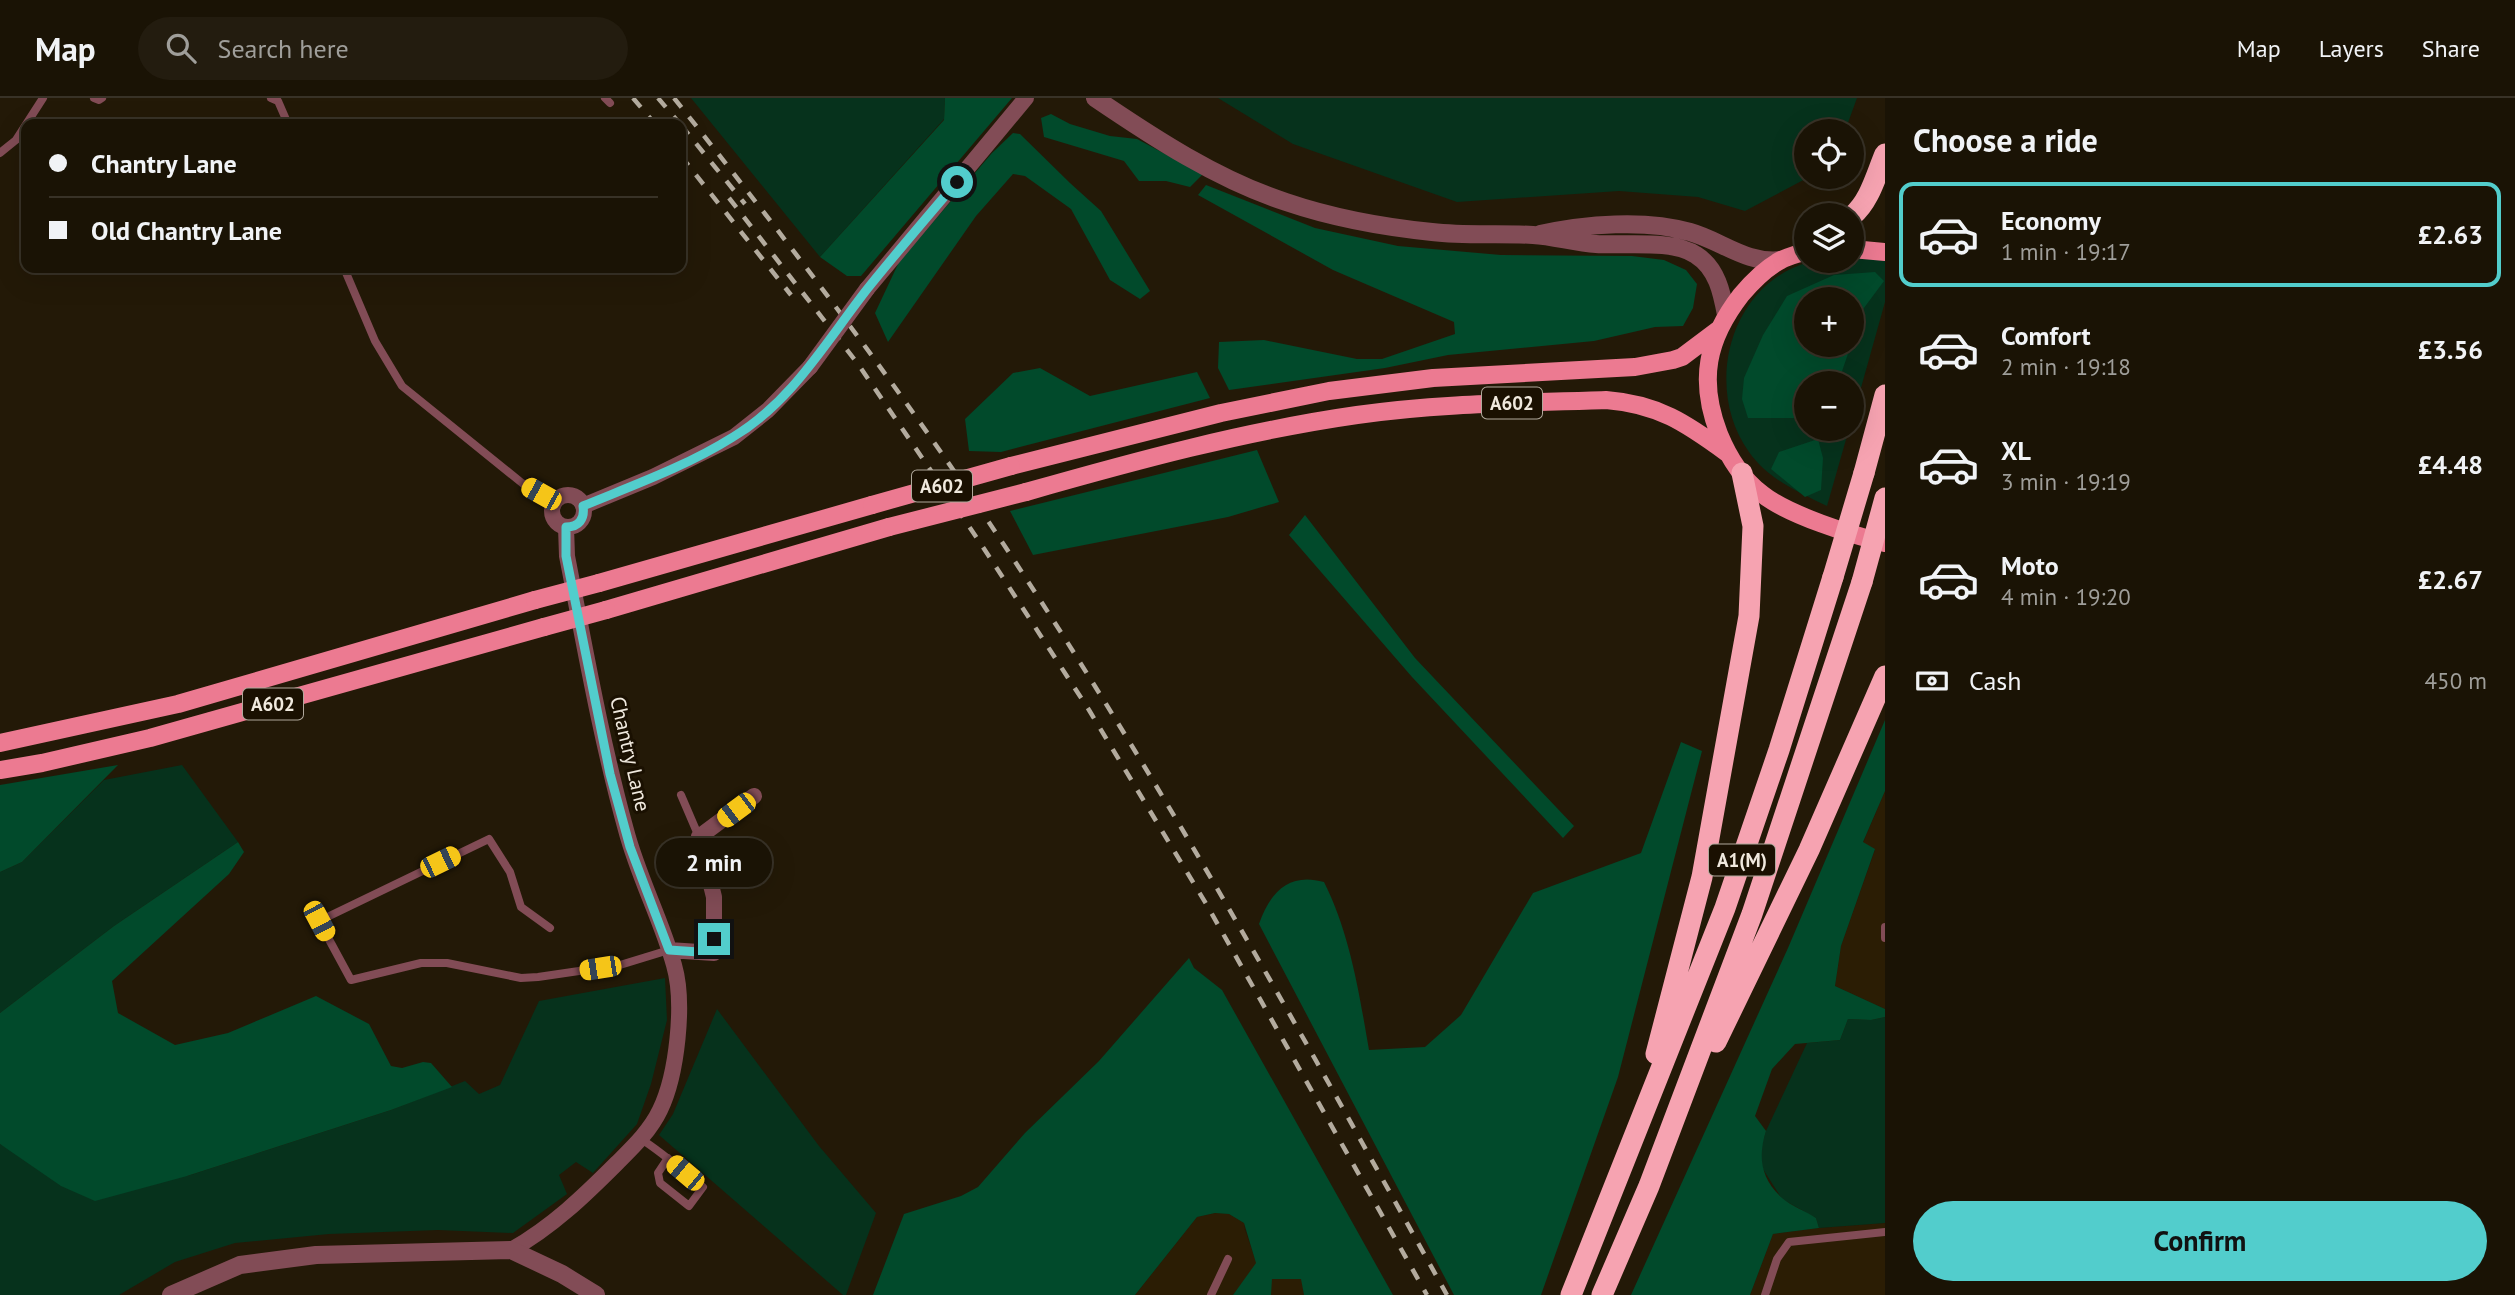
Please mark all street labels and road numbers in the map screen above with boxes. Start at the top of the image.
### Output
road number: A602 [1482,388,1542,418]
road number: A602 [912,470,972,502]
road number: A602 [243,688,303,720]
street label: Chantry Lane [604,694,657,814]
road number: A1(M) [1709,845,1775,876]

